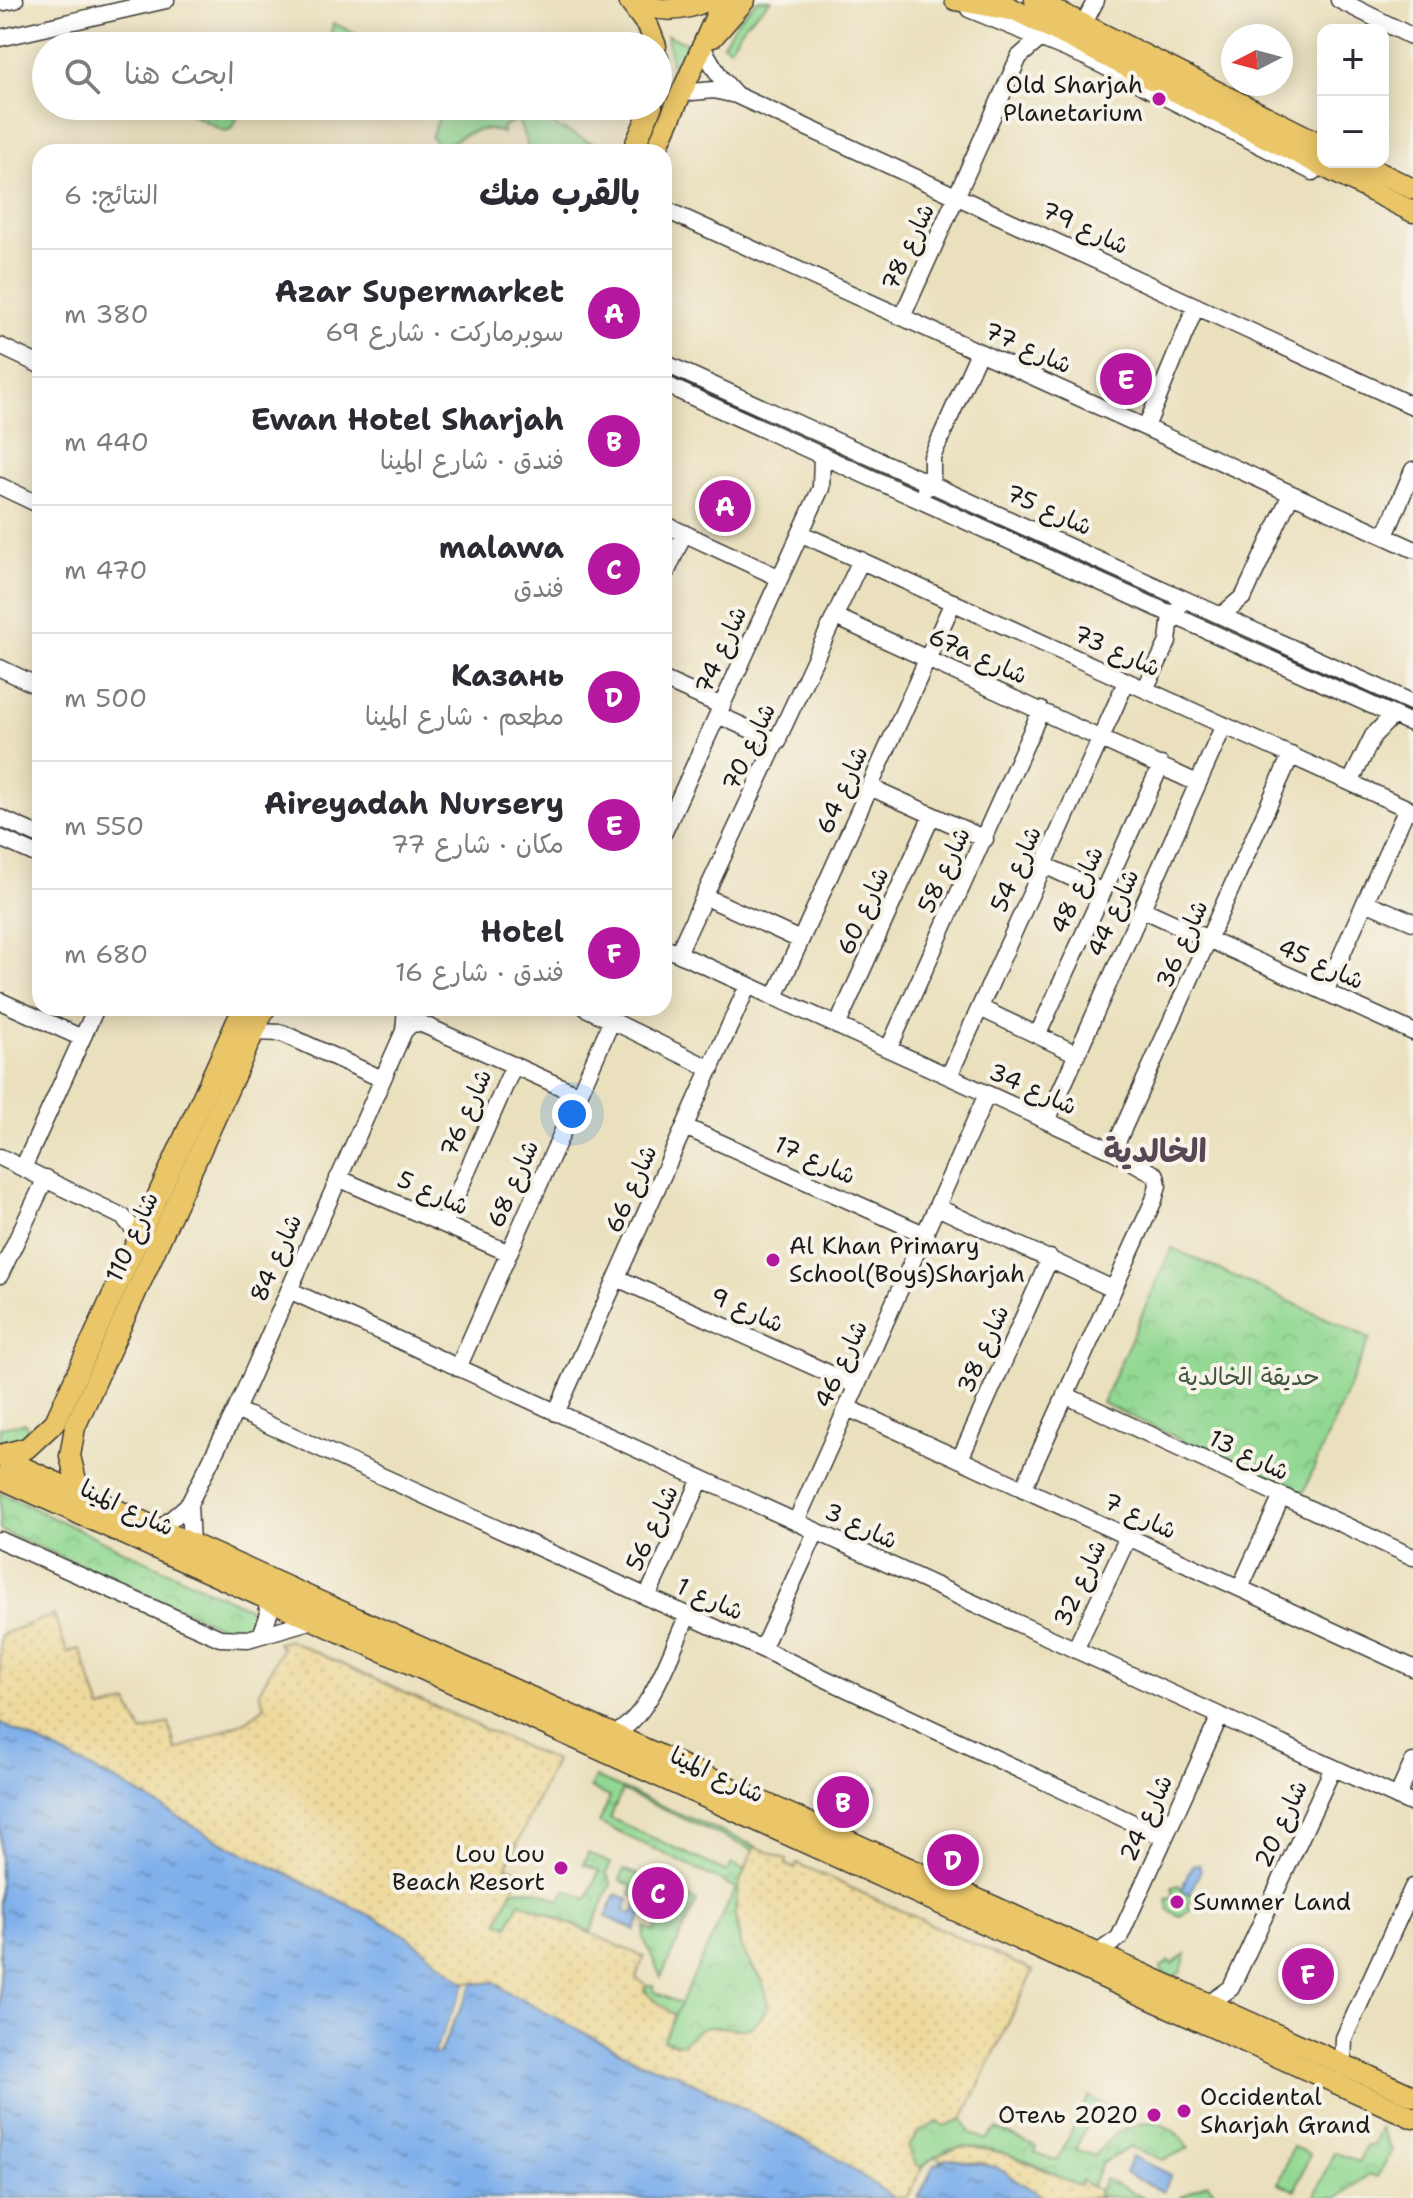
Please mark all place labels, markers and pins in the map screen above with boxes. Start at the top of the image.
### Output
place label: Old Sharjah Planetarium [1003,69,1143,129]
marker: Old Sharjah Planetarium [1150,90,1168,108]
pin: E [1100,349,1152,409]
pin: A [699,476,751,536]
place label: Al Khan Primary School(Boys)Sharjah [789,1230,1025,1290]
marker: Al Khan Primary School(Boys)Sharjah [764,1251,782,1269]
pin: B [817,1772,869,1832]
pin: D [927,1830,979,1890]
place label: Lou Lou Beach Resort [392,1838,545,1898]
marker: Lou Lou Beach Resort [552,1859,570,1877]
pin: C [632,1863,684,1923]
place label: Summer Land [1193,1886,1351,1918]
marker: Summer Land [1168,1893,1186,1911]
pin: F [1282,1944,1334,2004]
place label: Occidental Sharjah Grand [1200,2081,1370,2141]
place label: Отель 2020 [998,2099,1138,2131]
marker: Occidental Sharjah Grand [1175,2102,1193,2120]
marker: Отель 2020 [1145,2106,1163,2124]

